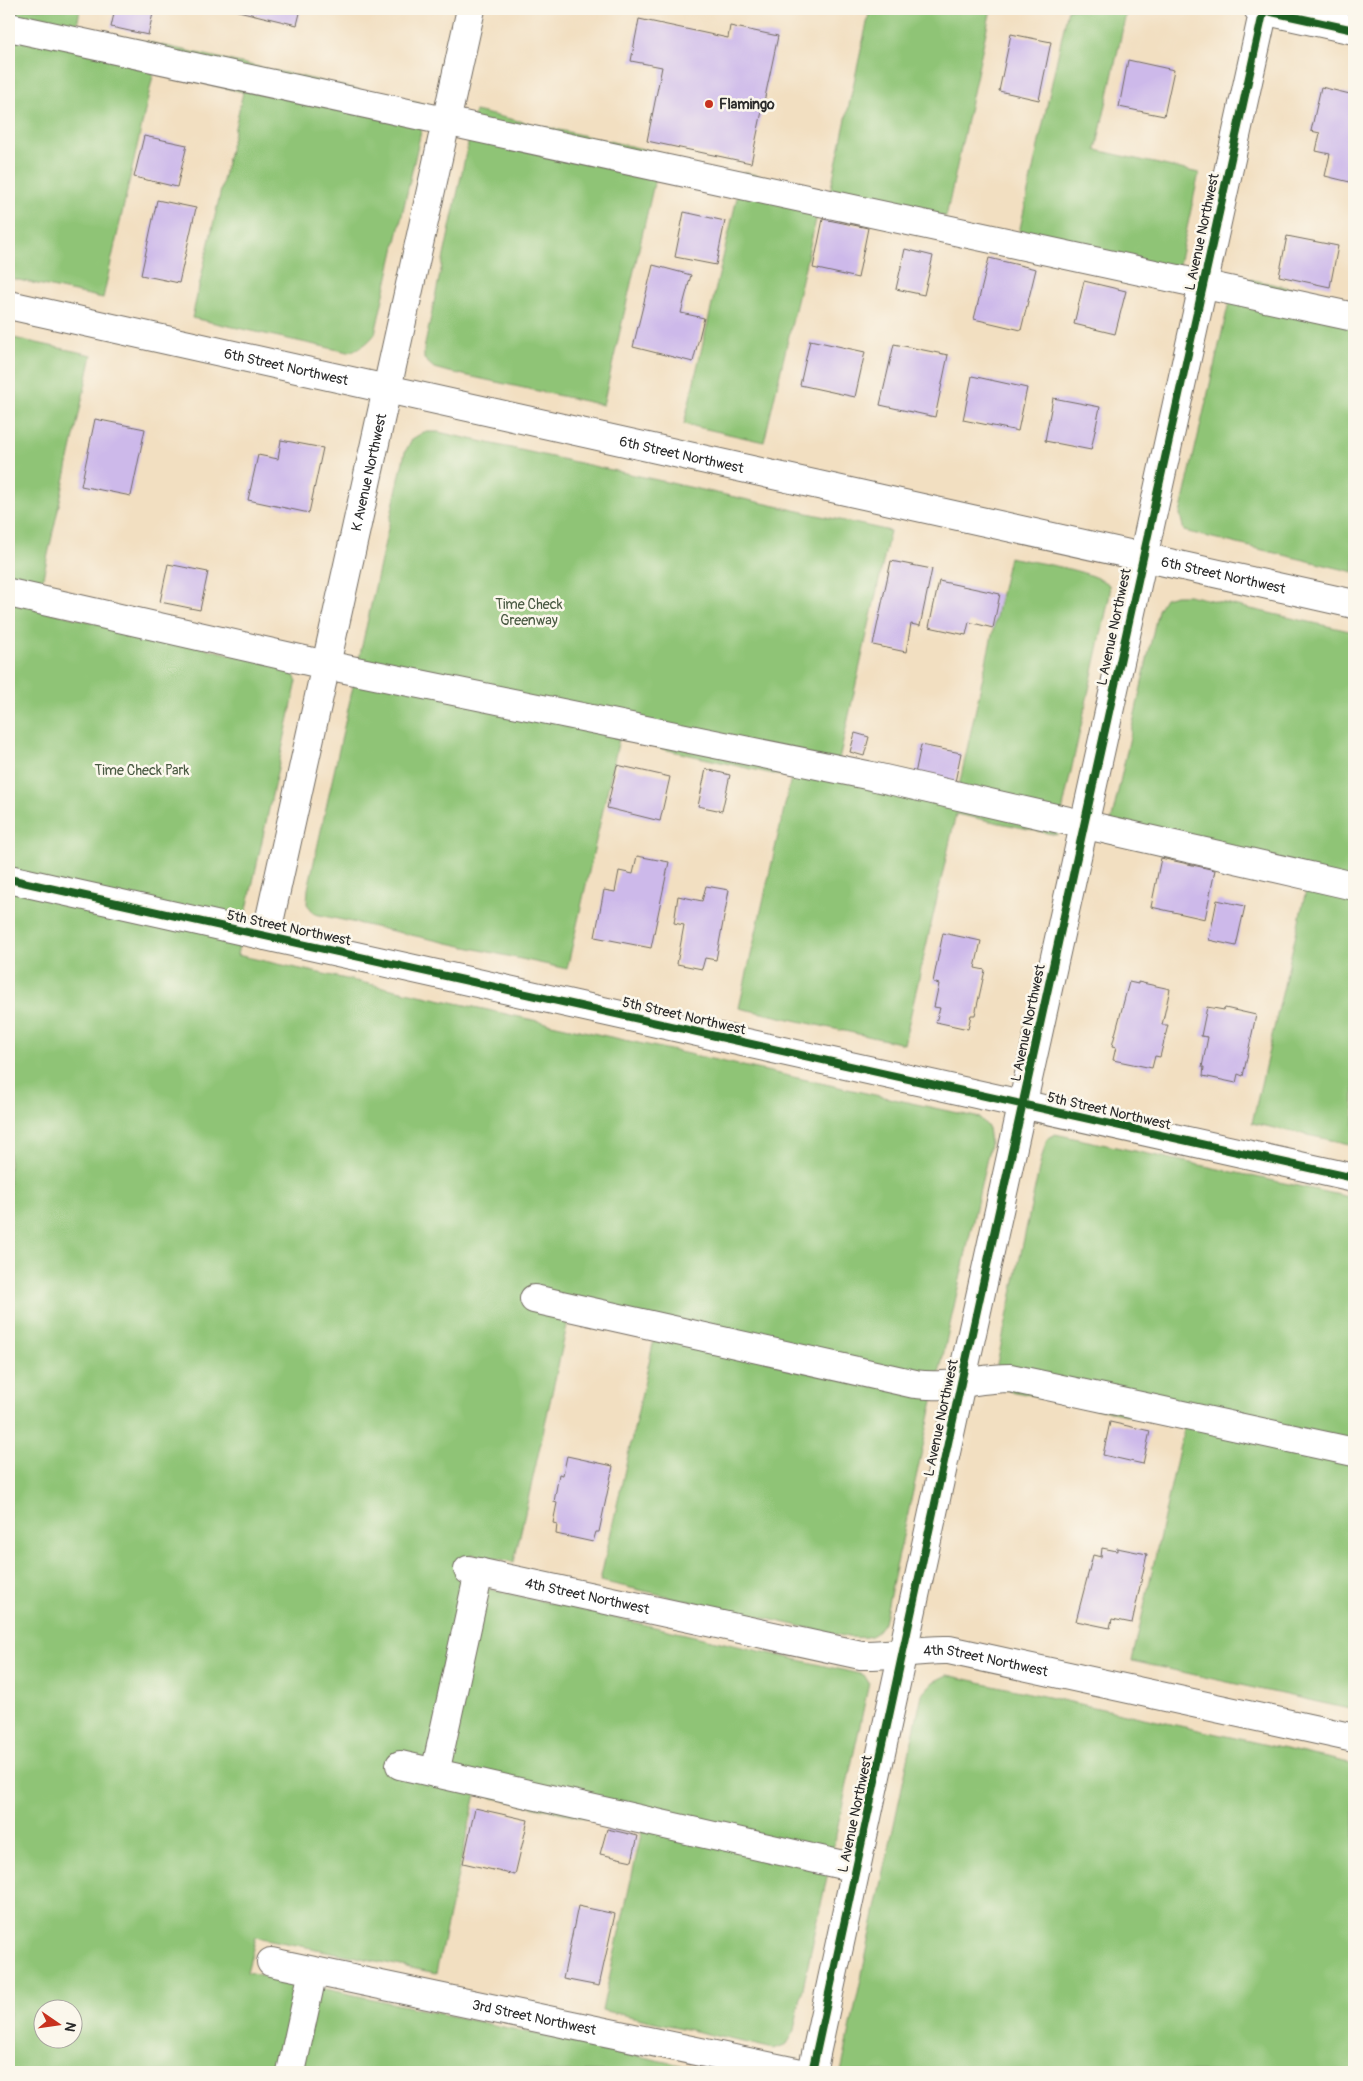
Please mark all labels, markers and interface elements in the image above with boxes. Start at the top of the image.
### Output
place label: Flamingo [719,96,775,113]
marker: Flamingo [703,98,715,110]
street label: L Avenue Northwest [1181,171,1223,292]
street label: 6th Street Northwest [222,345,350,389]
street label: K Avenue Northwest [347,411,390,533]
street label: 6th Street Northwest [618,432,746,477]
street label: 6th Street Northwest [1160,553,1288,597]
street label: L Avenue Northwest [1093,566,1135,687]
park label: Time Check Greenway [495,596,563,629]
park label: Time Check Park [95,762,190,779]
street label: 5th Street Northwest [225,907,353,950]
street label: L Avenue Northwest [1007,962,1049,1083]
street label: 5th Street Northwest [621,994,748,1039]
street label: 5th Street Northwest [1046,1089,1173,1134]
street label: L Avenue Northwest [920,1357,962,1478]
street label: 4th Street Northwest [523,1574,651,1618]
street label: 4th Street Northwest [923,1641,1050,1680]
street label: L Avenue Northwest [834,1753,876,1874]
street label: 3rd Street Northwest [471,1996,598,2038]
north arrow [32,1998,82,2048]
text: N [61,2020,80,2033]

